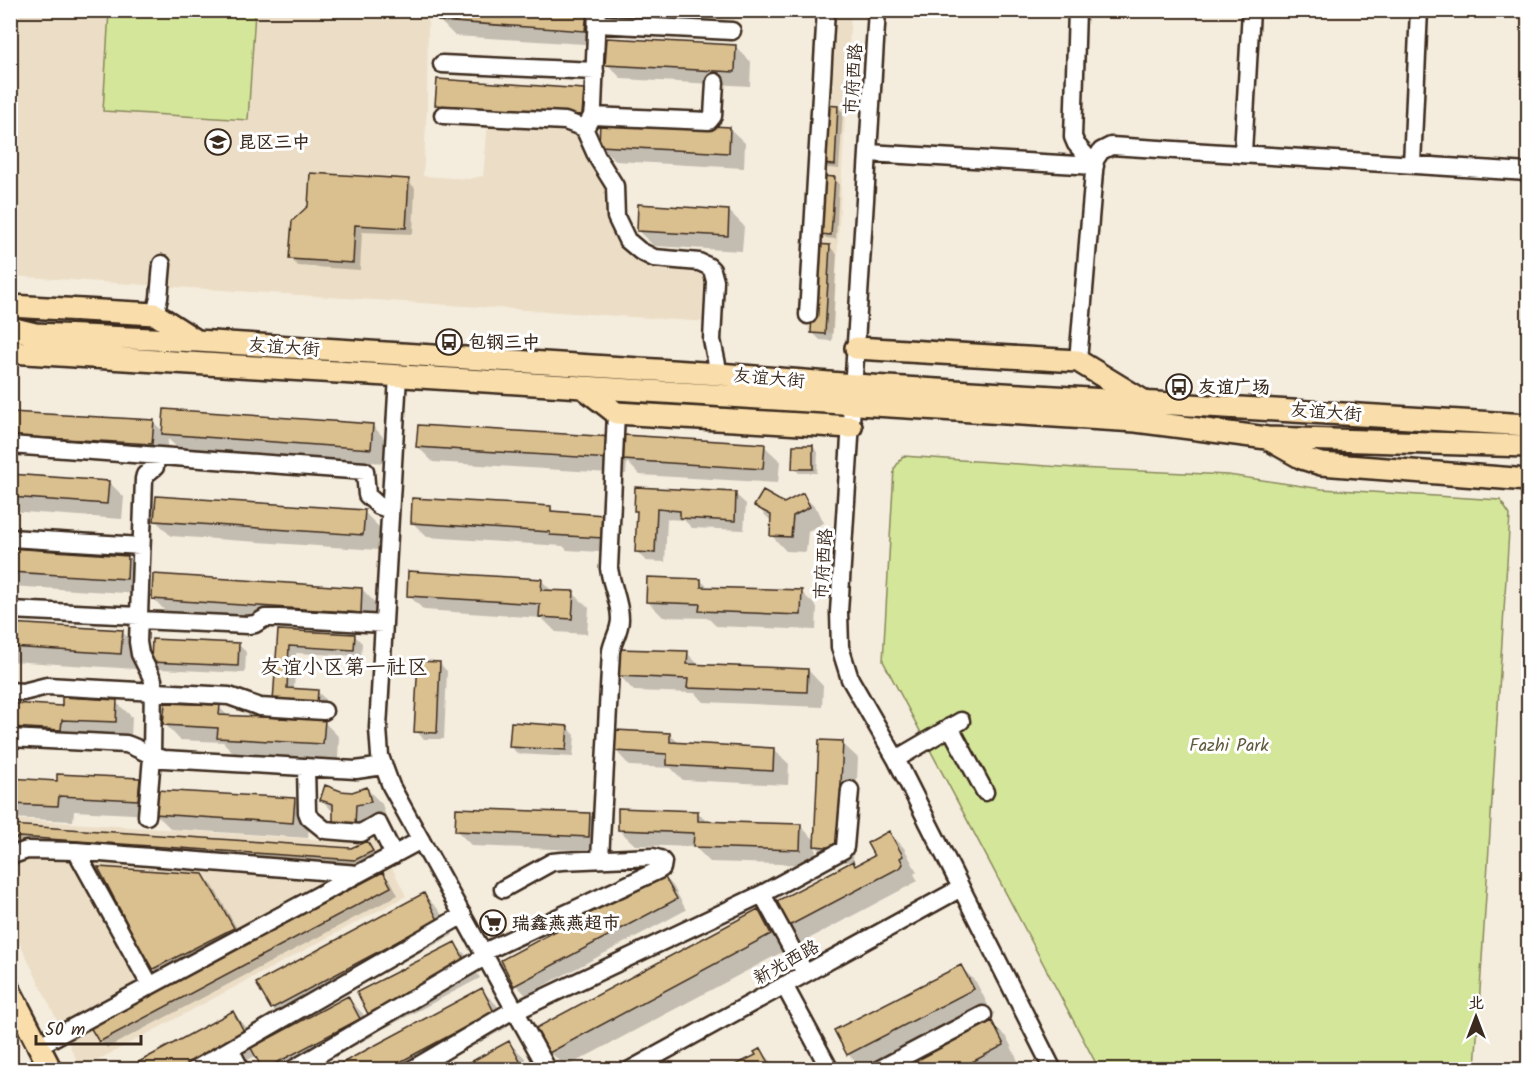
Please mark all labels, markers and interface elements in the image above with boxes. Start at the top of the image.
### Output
street label: 市府西路 [838,42,871,116]
school or university icon: 昆区三中 [203,127,233,157]
place label: 昆区三中 [238,129,310,158]
bus stop icon: 包钢三中 [434,327,464,357]
place label: 包钢三中 [468,329,540,358]
street label: 友谊大街 [247,332,321,365]
street label: 友谊大街 [732,362,806,397]
bus stop icon: 友谊广场 [1164,372,1194,402]
place label: 友谊广场 [1198,374,1270,403]
street label: 友谊大街 [1289,397,1363,430]
street label: 市府西路 [808,527,841,601]
district label: 友谊小区第一社区 [260,652,428,685]
park label: Fazhi Park [1189,732,1269,761]
supermarket icon: 瑞鑫燕燕超市 [478,908,508,938]
place label: 瑞鑫燕燕超市 [512,910,620,939]
street label: 新光西路 [748,933,825,993]
north arrow [1446,987,1506,1047]
text: 北 [1468,991,1484,1016]
scale bar [36,1008,141,1046]
text: 50 m [45,1016,85,1045]

